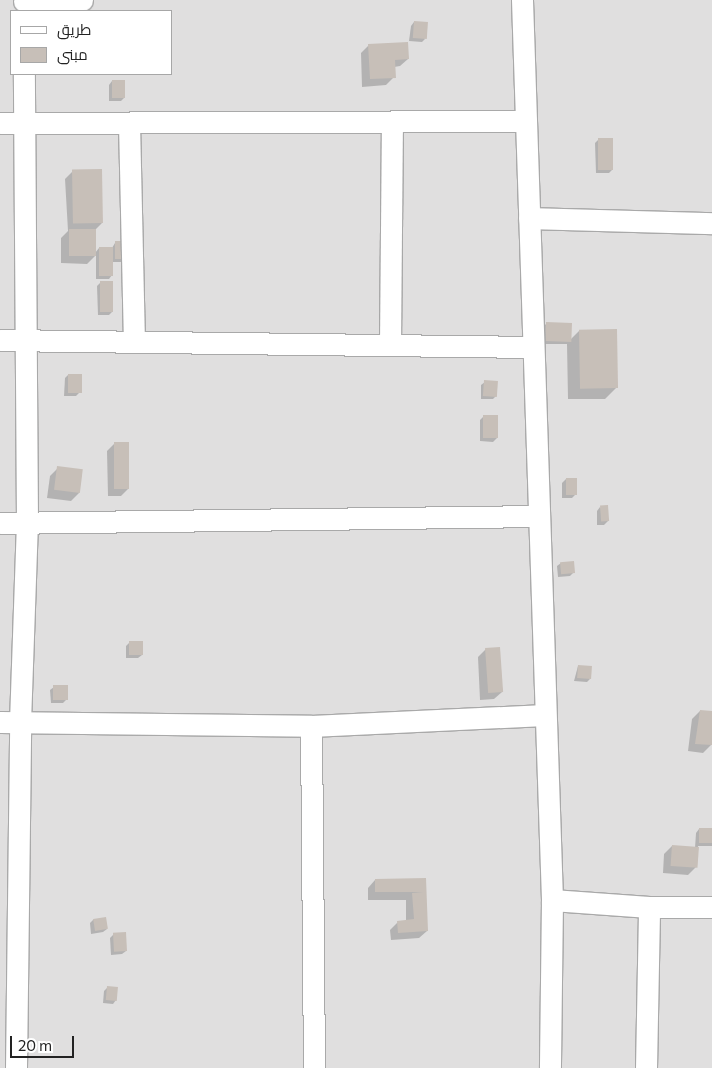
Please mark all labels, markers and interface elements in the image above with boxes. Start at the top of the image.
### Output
legend [10,10,172,75]
text: طريق [57,20,91,38]
text: مبنى [57,45,88,63]
scale bar [12,1026,76,1058]
text: 20 m [18,1036,52,1054]

